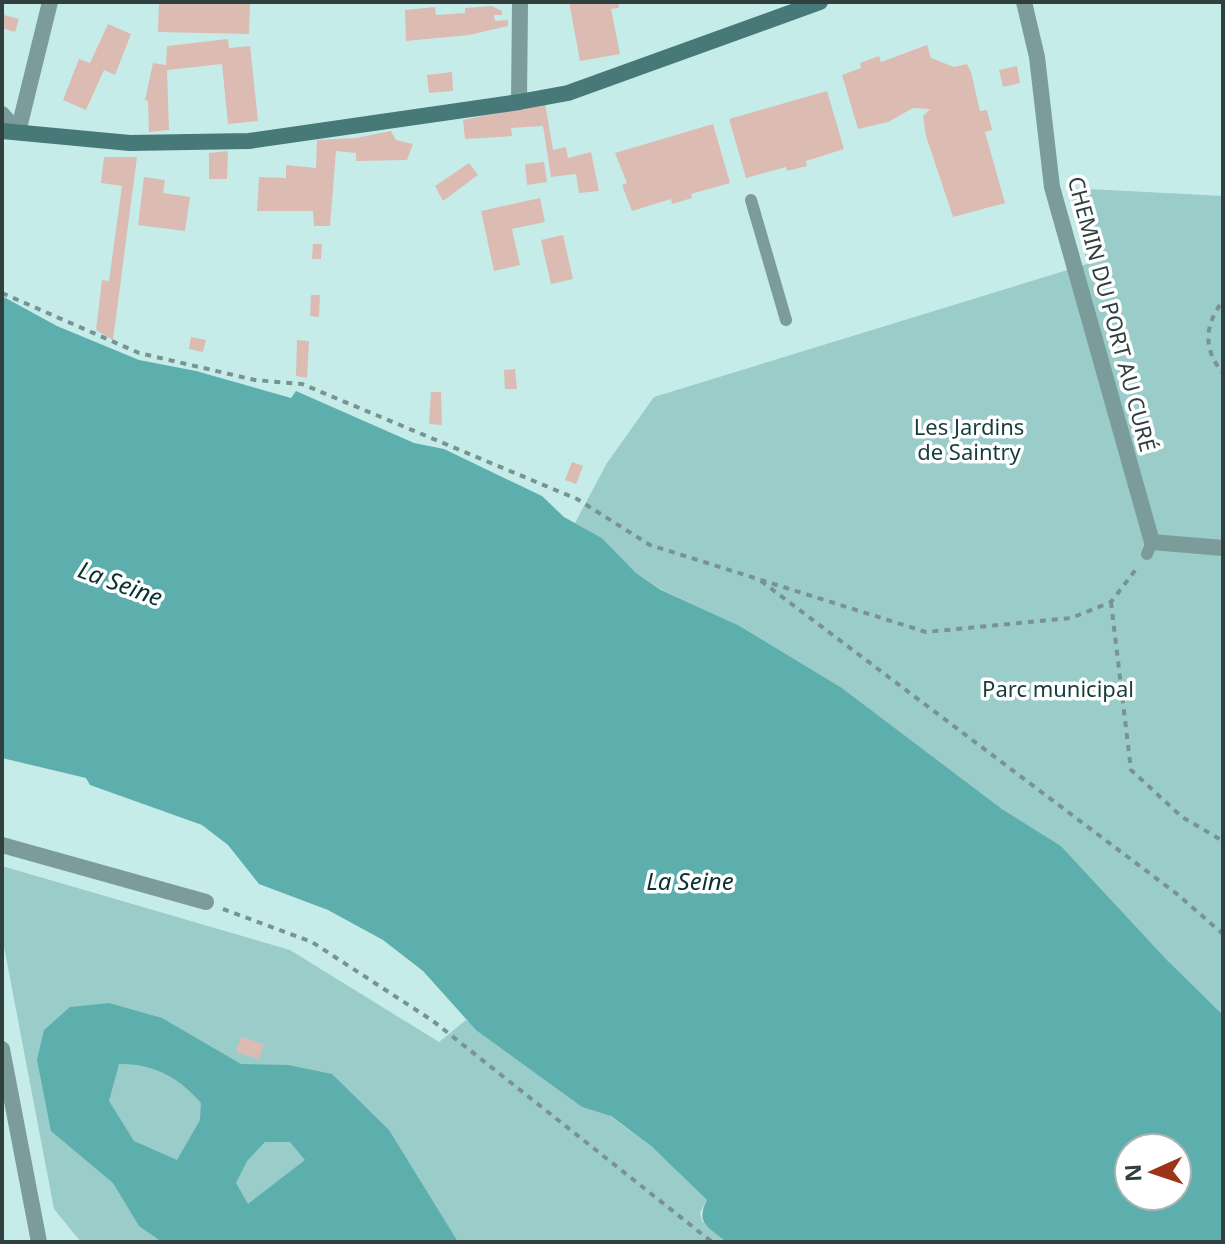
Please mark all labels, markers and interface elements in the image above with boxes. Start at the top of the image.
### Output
street label: CHEMIN DU PORT AU CURÉ [1062,173,1164,455]
park label: Les Jardins de Saintry [914,411,1024,466]
water label: La Seine [74,552,167,613]
park label: Parc municipal [982,673,1134,703]
water label: La Seine [646,864,734,897]
north arrow [1113,1132,1193,1212]
text: N [1117,1163,1147,1183]

